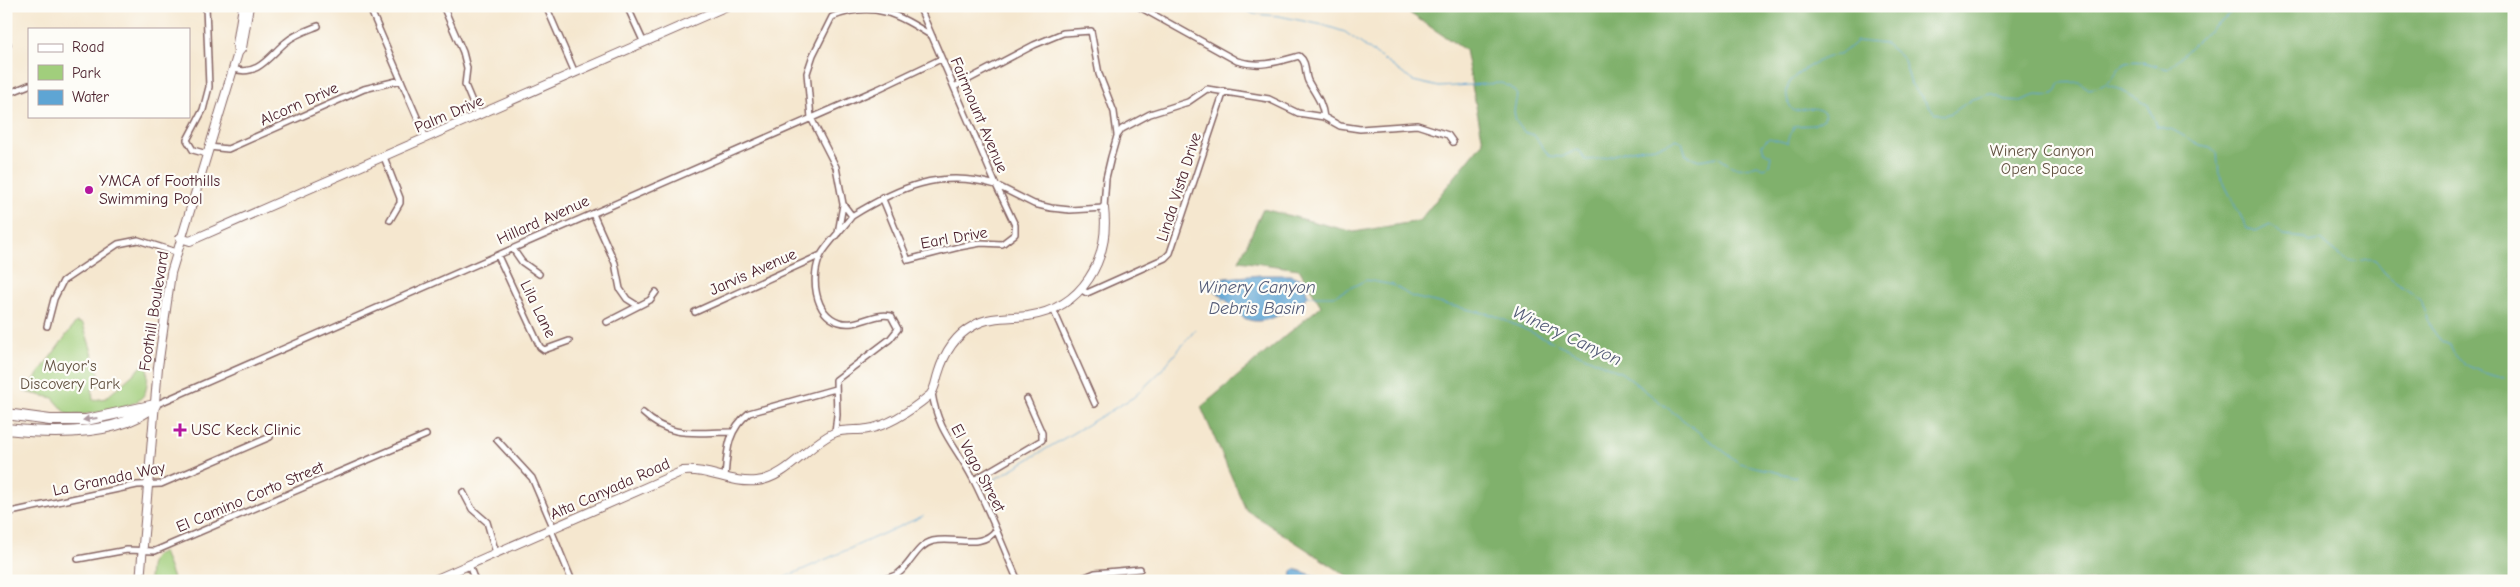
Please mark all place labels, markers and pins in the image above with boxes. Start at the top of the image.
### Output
place label: YMCA of Foothills Swimming Pool [99,172,220,208]
marker: YMCA of Foothills Swimming Pool [83,184,95,196]
place label: USC Keck Clinic [191,421,301,439]
marker: USC Keck Clinic [173,423,187,437]

